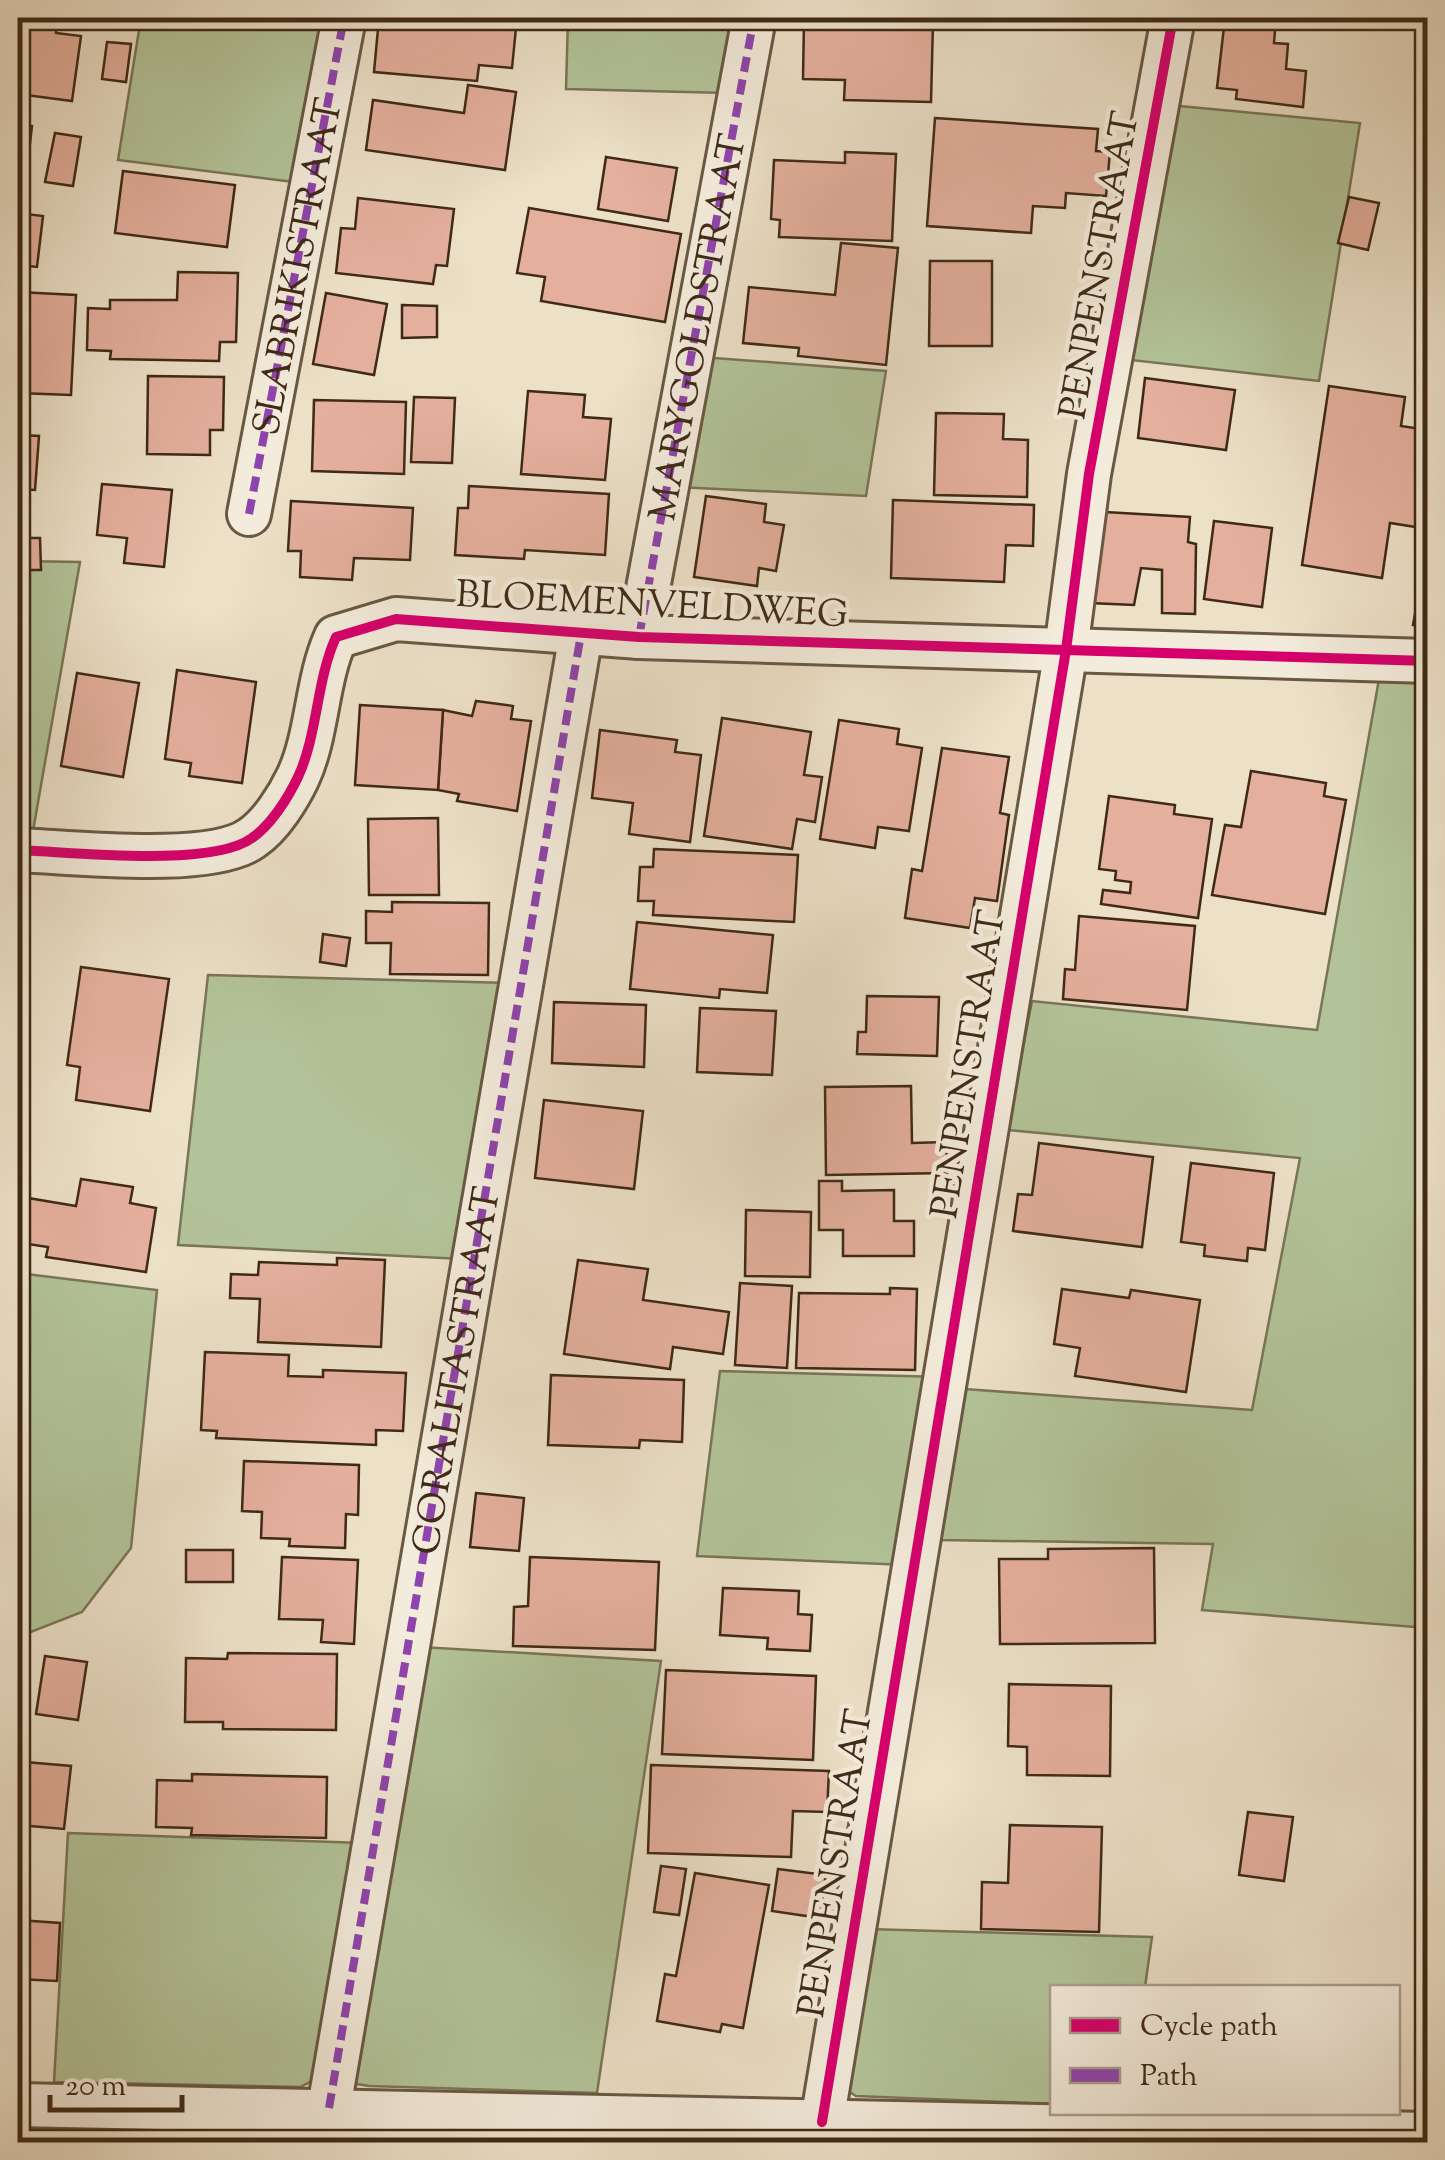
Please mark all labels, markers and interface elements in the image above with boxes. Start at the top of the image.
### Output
street label: SLABRIKISTRAAT [242,94,359,440]
street label: PENPENSTRAAT [1048,108,1156,424]
street label: MARYGOLDSTRAAT [638,130,763,526]
street label: BLOEMENVELDWEG [454,570,849,644]
street label: PENPENSTRAAT [920,907,1022,1223]
street label: CORALITASTRAAT [401,1183,517,1559]
street label: PENPENSTRAAT [787,1706,889,2022]
legend [1050,1985,1400,2115]
text: Cycle path [1140,2006,1278,2049]
scale bar [50,2050,182,2112]
text: Path [1140,2056,1198,2099]
text: 20 m [65,2066,126,2109]

